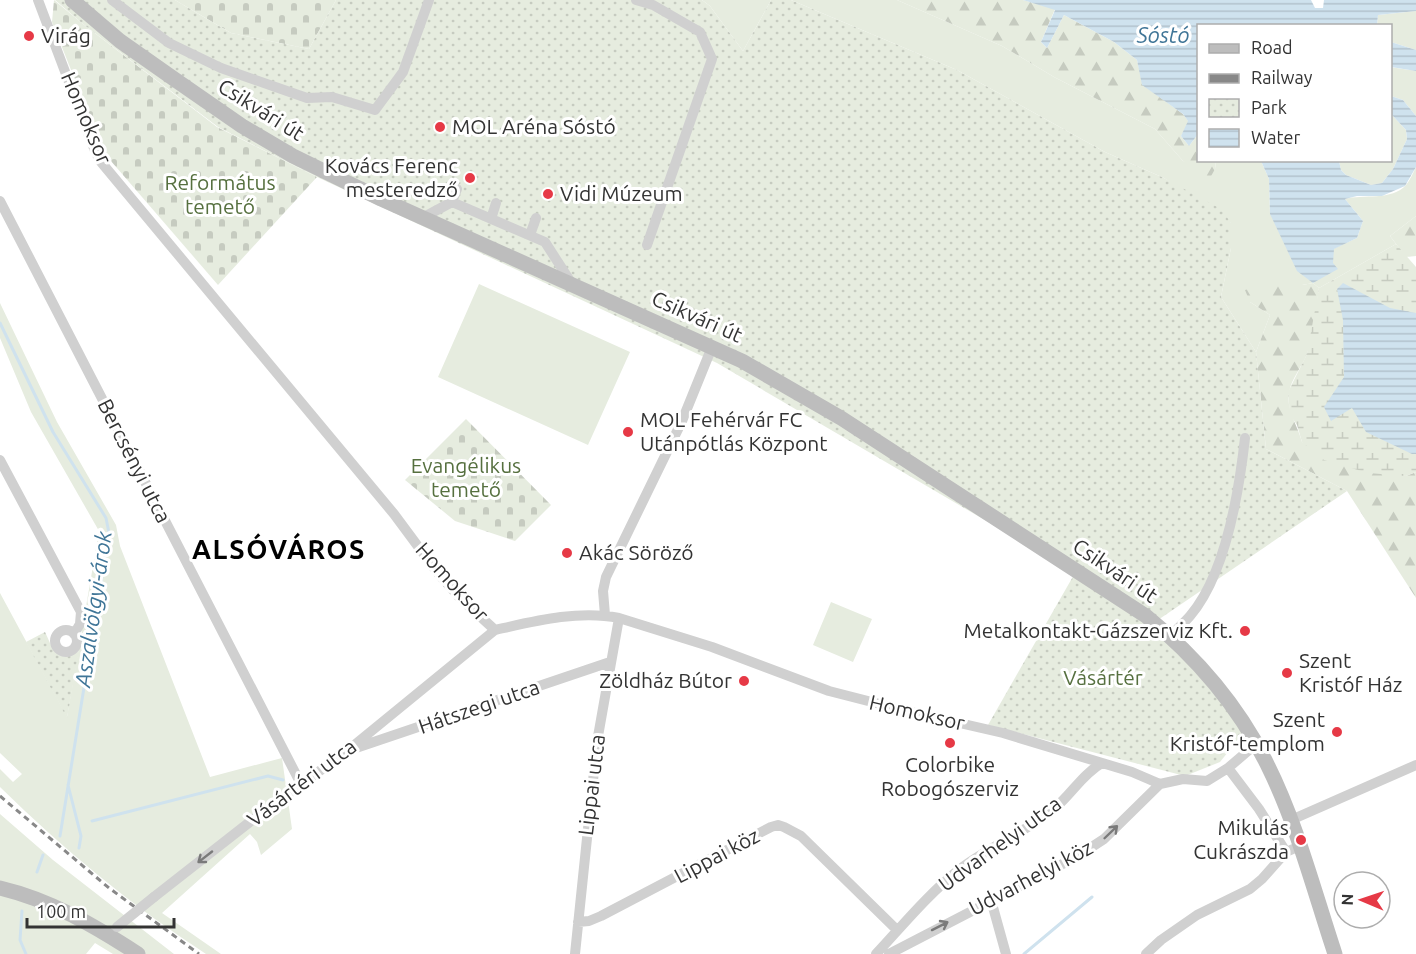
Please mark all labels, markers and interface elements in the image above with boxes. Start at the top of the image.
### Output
water label: Sóstó [1136,22,1189,47]
place label: Virág [41,23,91,47]
legend [1197,24,1392,162]
marker: Virág [22,29,36,43]
text: Road [1251,37,1293,57]
text: Railway [1251,67,1313,87]
street label: Homoksor [57,68,117,167]
street label: Csikvári út [214,73,309,145]
text: Park [1251,97,1287,117]
place label: MOL Aréna Sóstó [452,114,616,138]
marker: MOL Aréna Sóstó [433,120,447,134]
text: Water [1251,127,1301,147]
place label: Kovács Ferenc mesteredző [325,153,458,201]
park label: Református temető [164,170,276,218]
marker: Kovács Ferenc mesteredző [463,171,477,185]
place label: Vidi Múzeum [560,181,683,205]
marker: Vidi Múzeum [541,187,555,201]
street label: Csikvári út [648,285,747,347]
street label: Bercsényi utca [93,395,176,527]
place label: MOL Fehérvár FC Utánpótlás Központ [640,407,828,455]
marker: MOL Fehérvár FC Utánpótlás Központ [621,425,635,439]
park label: Evangélikus temető [411,453,521,501]
water label: Aszalvölgyi-árok [69,529,116,690]
district label: ALSÓVÁROS [192,532,366,564]
street label: Csikvári út [1069,533,1162,607]
street label: Homoksor [411,537,494,626]
place label: Akác Söröző [579,540,694,564]
marker: Akác Söröző [560,546,574,560]
place label: Metalkontakt-Gázszerviz Kft. [964,618,1233,642]
marker: Metalkontakt-Gázszerviz Kft. [1238,624,1252,638]
place label: Szent Kristóf Ház [1299,648,1402,696]
park label: Vásártér [1063,665,1143,689]
marker: Szent Kristóf Ház [1280,666,1294,680]
place label: Zöldház Bútor [599,668,732,692]
street label: Hátszegi utca [415,674,542,738]
marker: Zöldház Bútor [737,674,751,688]
street label: Homoksor [867,689,967,735]
place label: Szent Kristóf-templom [1170,707,1325,755]
marker: Szent Kristóf-templom [1330,725,1344,739]
street label: Vásártéri utca [242,733,361,831]
street label: Lippai utca [573,733,609,837]
marker: Colorbike Robogószerviz [943,736,957,750]
place label: Colorbike Robogószerviz [881,752,1019,800]
street label: Udvarhelyi utca [934,791,1065,896]
place label: Mikulás Cukrászda [1193,815,1289,863]
street label: Lippai köz [670,823,763,888]
one-way arrow [1103,825,1118,840]
marker: Mikulás Cukrászda [1294,833,1308,847]
street label: Udvarhelyi köz [965,834,1096,920]
one-way arrow [197,850,213,863]
north arrow [1332,870,1392,930]
scale bar [27,891,174,929]
text: N [1338,893,1356,906]
text: 100 m [36,901,86,921]
one-way arrow [931,920,949,931]

